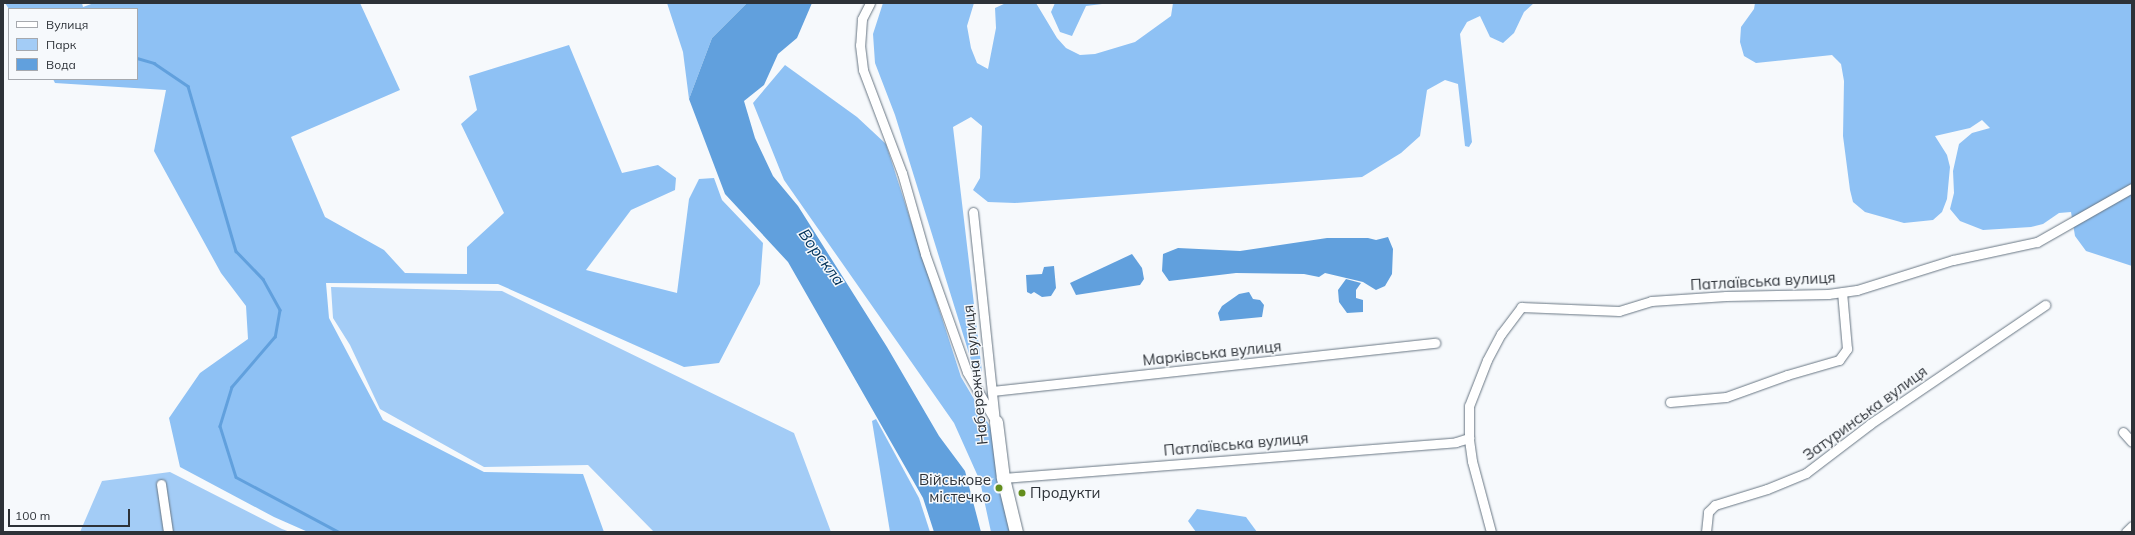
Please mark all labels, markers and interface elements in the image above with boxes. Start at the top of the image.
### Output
legend [8,8,138,80]
text: Вулиця [46,17,88,32]
text: Парк [46,37,76,52]
text: Вода [46,57,76,72]
water label: Ворскла [795,225,849,289]
street label: Патлаївська вулиця [1690,268,1836,294]
street label: Набережна вулиця [959,304,991,446]
street label: Марківська вулиця [1142,337,1282,369]
street label: Затуринська вулиця [1799,362,1931,464]
street label: Патлаївська вулиця [1163,429,1309,459]
place label: Військове містечко [919,470,991,505]
marker: Військове містечко [994,483,1004,493]
place label: Продукти [1030,484,1100,502]
marker: Продукти [1017,488,1027,498]
scale bar [10,501,132,527]
text: 100 m [15,508,50,523]

